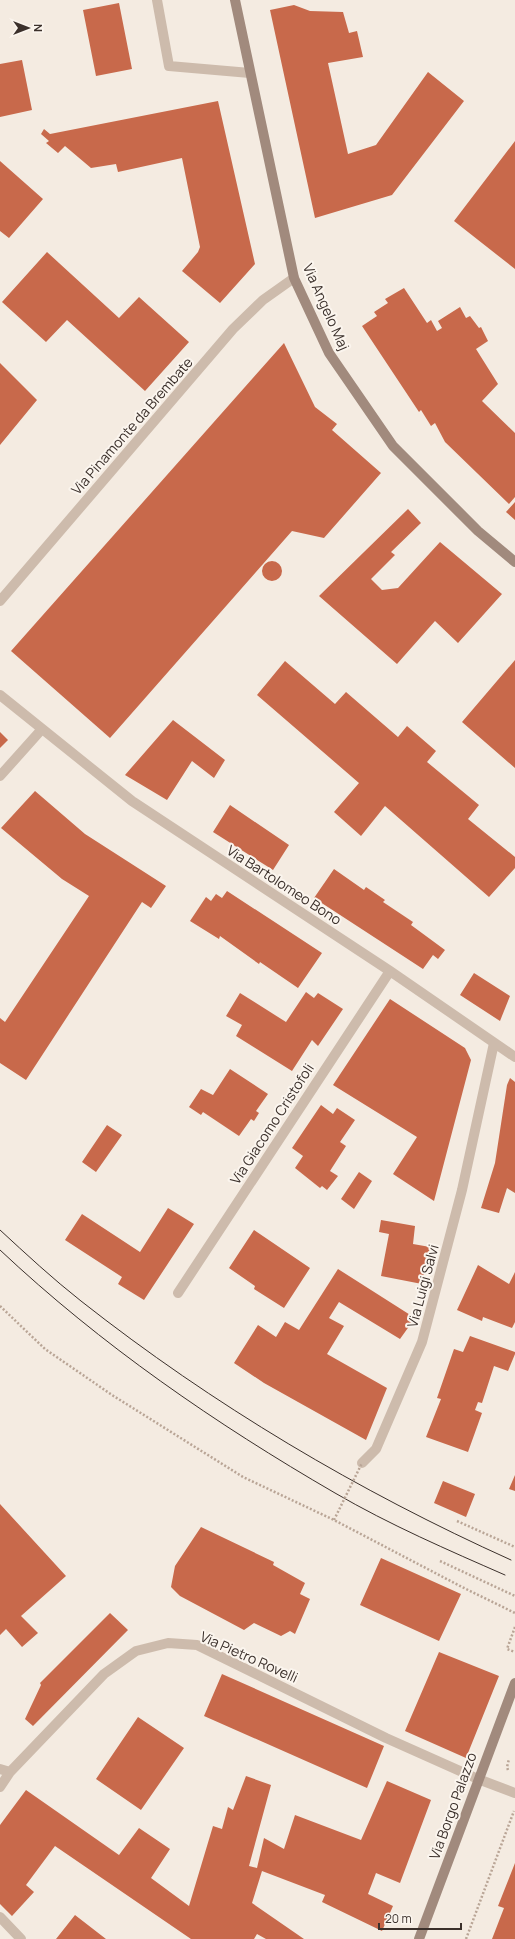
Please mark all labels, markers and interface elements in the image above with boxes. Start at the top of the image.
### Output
north arrow [8,8,48,48]
text: N [31,24,46,32]
street label: Via Angelo Maj [299,260,354,353]
street label: Via Pinamonte da Brembate [67,353,197,498]
street label: Via Bartolomeo Bono [223,840,345,929]
street label: Via Giacomo Cristofoli [225,1060,318,1188]
street label: Via Luigi Salvi [402,1242,443,1329]
street label: Via Pietro Rovelli [197,1626,301,1687]
street label: Via Borgo Palazzo [424,1750,481,1862]
scale bar [379,1905,461,1931]
text: 20 m [385,1910,412,1927]

